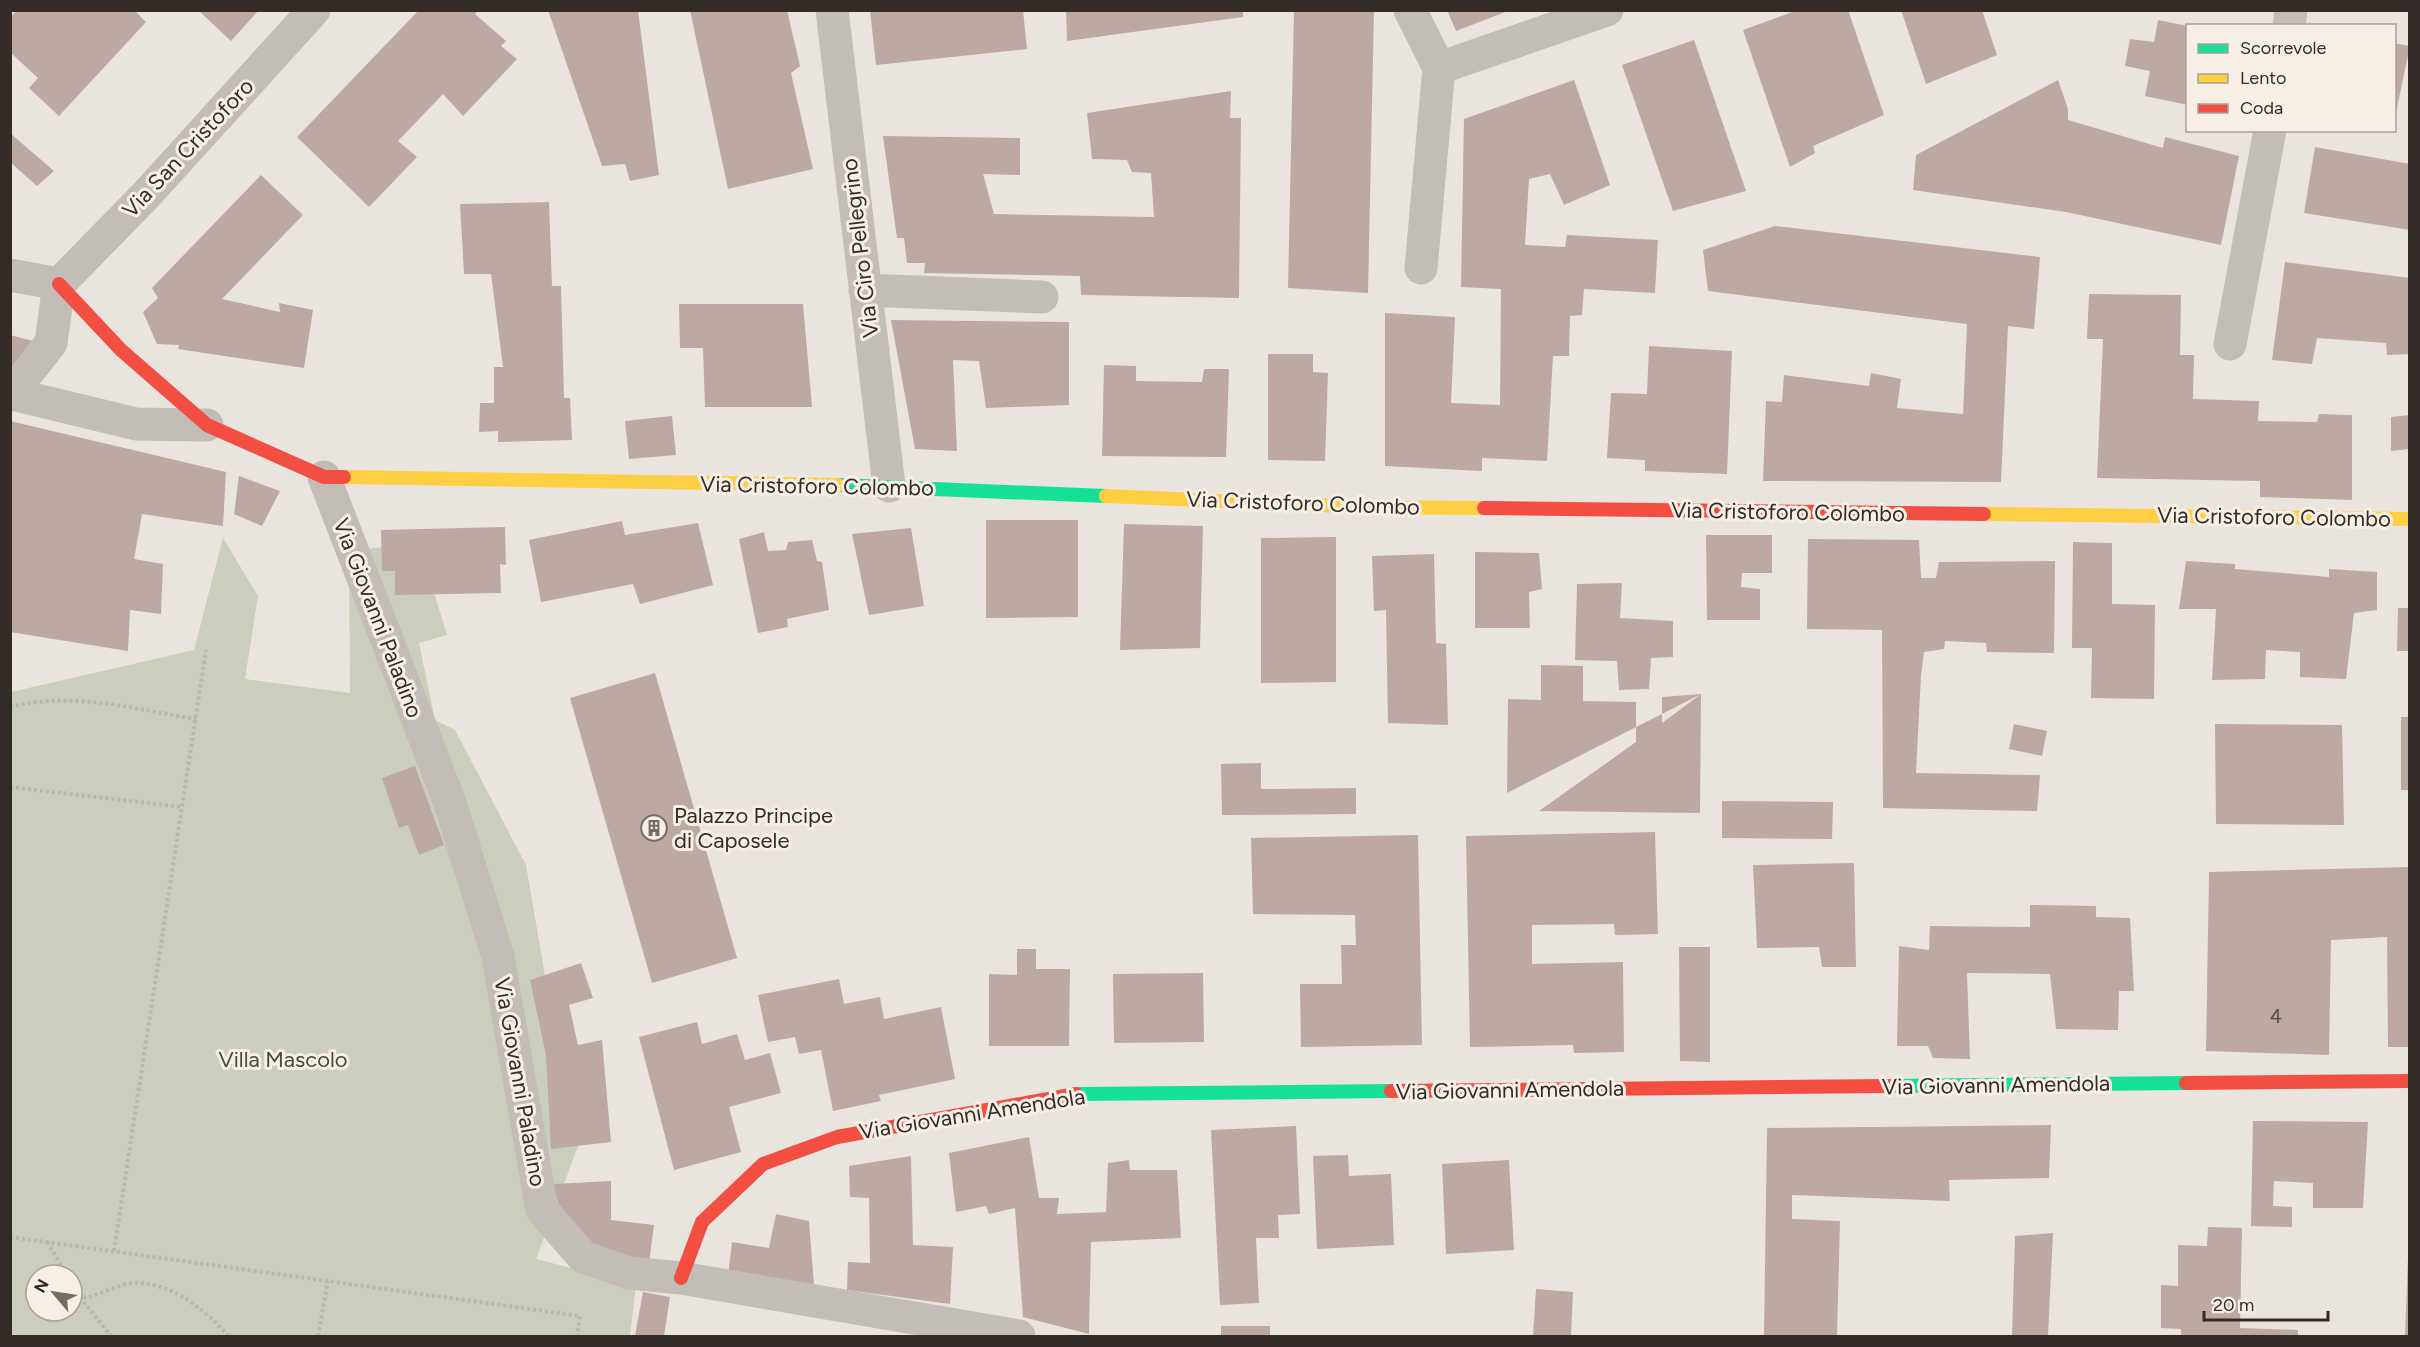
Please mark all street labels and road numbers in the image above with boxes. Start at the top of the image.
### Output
street label: Via San Cristoforo [117,73,259,223]
street label: Via Ciro Pellegrino [836,157,884,339]
street label: Via Cristoforo Colombo [700,470,934,502]
street label: Via Cristoforo Colombo [1186,485,1420,521]
street label: Via Cristoforo Colombo [1671,496,1905,528]
street label: Via Cristoforo Colombo [2157,501,2391,533]
street label: Via Giovanni Paladino [327,514,429,722]
street label: Via Giovanni Paladino [488,975,552,1189]
street label: Via Giovanni Amendola [1882,1070,2110,1100]
street label: Via Giovanni Amendola [1396,1075,1624,1105]
street label: Via Giovanni Amendola [857,1083,1087,1145]

